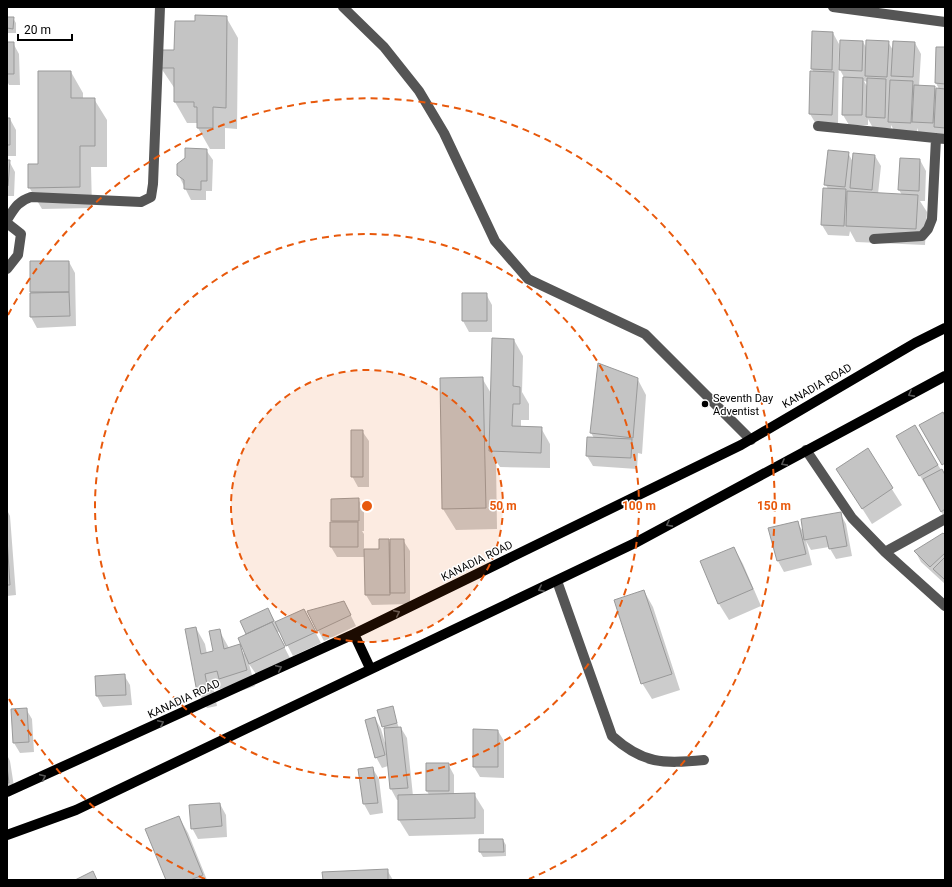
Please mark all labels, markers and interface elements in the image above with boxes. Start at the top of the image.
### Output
scale bar [18,16,72,42]
text: 20 m [24,23,51,37]
street label: KANADIA ROAD [780,361,854,411]
one-way arrow [907,390,915,397]
place label: Seventh Day Adventist [713,392,774,418]
marker: Seventh Day Adventist [700,399,710,409]
one-way arrow [781,458,788,465]
centre of rings [360,499,374,513]
text: 50 m [489,499,517,513]
text: 100 m [622,499,656,513]
text: 150 m [757,499,791,513]
one-way arrow [666,520,674,527]
street label: KANADIA ROAD [439,538,515,584]
one-way arrow [537,584,545,592]
one-way arrow [393,610,400,618]
one-way arrow [275,665,282,673]
street label: KANADIA ROAD [146,677,222,721]
one-way arrow [157,719,164,727]
one-way arrow [39,774,46,782]

